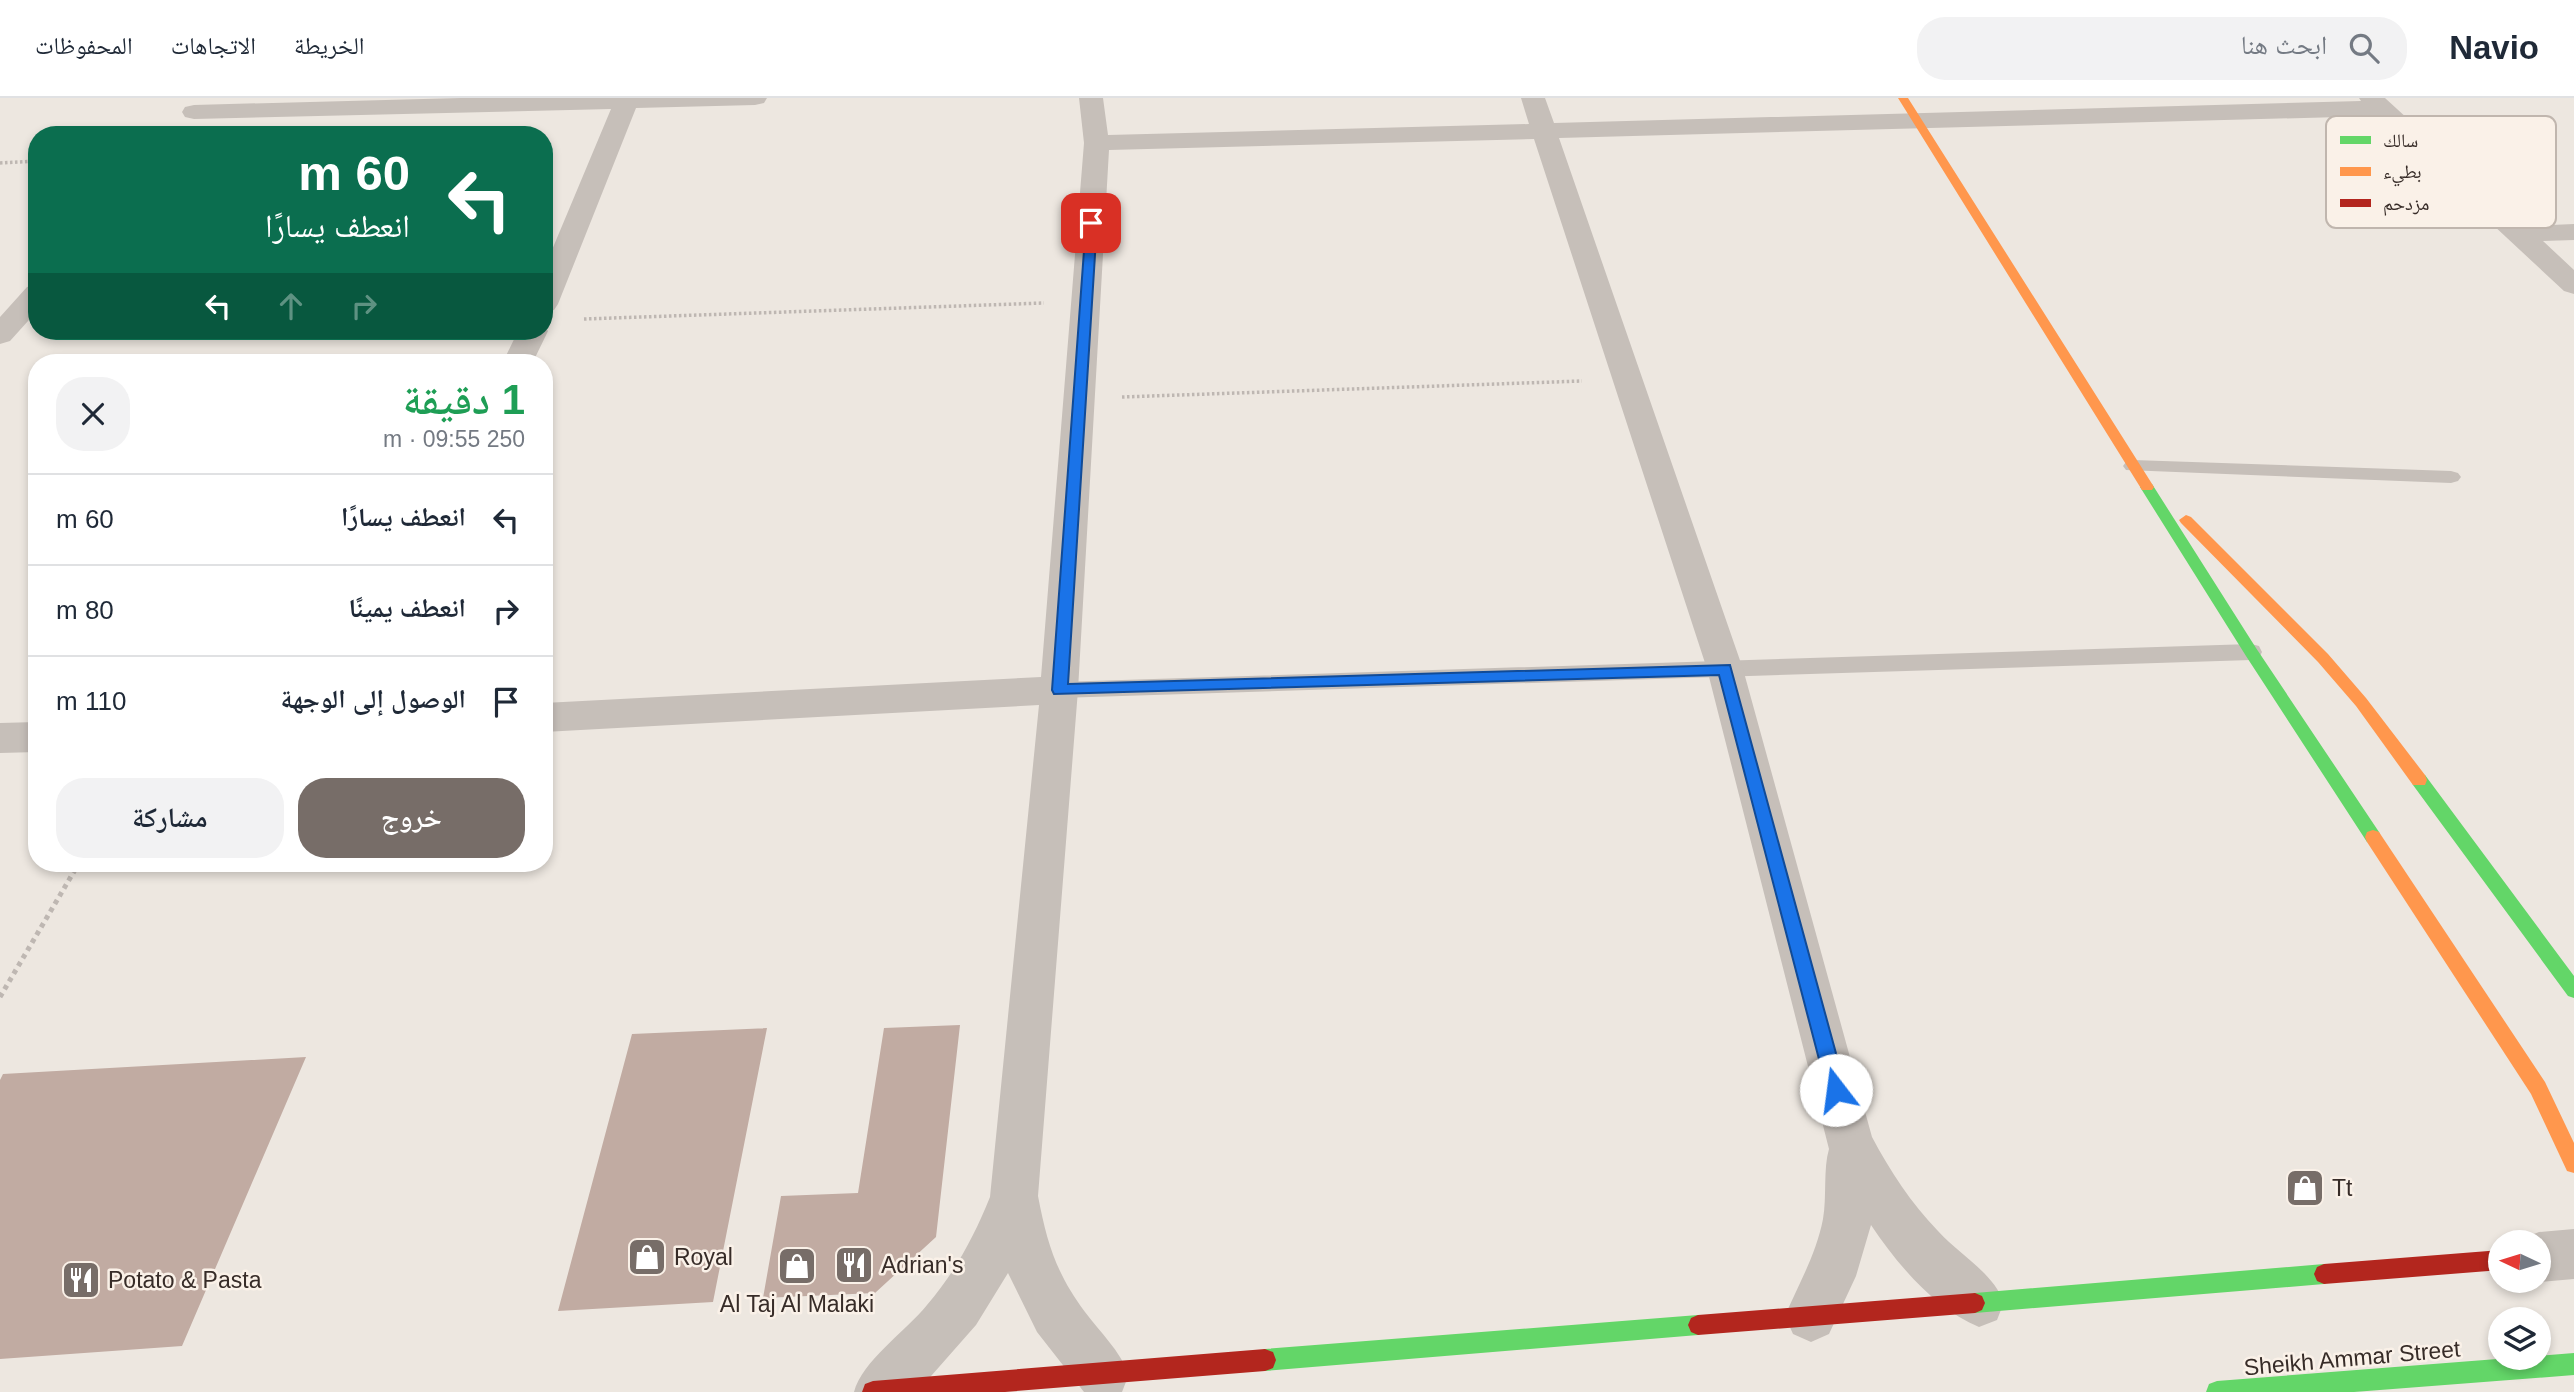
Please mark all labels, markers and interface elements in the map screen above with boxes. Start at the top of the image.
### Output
search box [1917,17,2407,80]
icon: search [2345,29,2383,67]
text: Navio [2449,29,2539,66]
text: ابحث هنا [2241,30,2327,60]
text: المحفوظات [35,32,133,59]
text: الاتجاهات [171,32,256,59]
text: الخريطة [294,32,365,59]
legend [2326,116,2556,228]
text: سالك [2383,130,2418,151]
text: 60 m [298,146,410,200]
icon: left [434,154,525,245]
text: بطيء [2383,161,2422,187]
pin [1061,193,1121,253]
text: مزدحم [2383,193,2429,216]
icon: arrive [1072,204,1110,242]
text: انعطف يسارًا [265,208,410,244]
icon: left [199,287,237,325]
icon: ahead [272,287,310,325]
icon: right [345,287,383,325]
text: 1 دقيقة [403,376,525,423]
button: close [56,377,130,451]
text: 250 m · 09:55 [383,426,525,452]
icon: left [487,501,525,539]
text: انعطف يسارًا [341,502,466,532]
text: 60 m [56,504,114,534]
icon: right [487,592,525,630]
text: انعطف يمينًا [349,593,466,623]
text: 80 m [56,595,114,625]
icon: arrive [487,683,525,721]
text: الوصول إلى الوجهة [281,684,466,714]
text: 110 m [56,686,126,716]
button: مشاركة [56,778,284,858]
button: خروج [298,778,525,858]
position arrow [1799,1053,1873,1127]
shop icon: Tt [2284,1167,2326,1209]
place label: Tt [2332,1175,2353,1201]
north arrow [2488,1230,2552,1293]
map controls [2488,1230,2551,1370]
shop icon: Royal [626,1236,668,1278]
place label: Royal [674,1244,733,1270]
restaurant icon: Adrian's [833,1244,875,1286]
shop icon: Al Taj Al Malaki [776,1245,818,1287]
place label: Adrian's [881,1252,963,1278]
restaurant icon: Potato & Pasta [60,1259,102,1301]
place label: Potato & Pasta [108,1267,262,1293]
place label: Al Taj Al Malaki [720,1291,874,1317]
button: layers [2488,1307,2551,1370]
street label: Sheikh Ammar Street [2243,1336,2462,1380]

